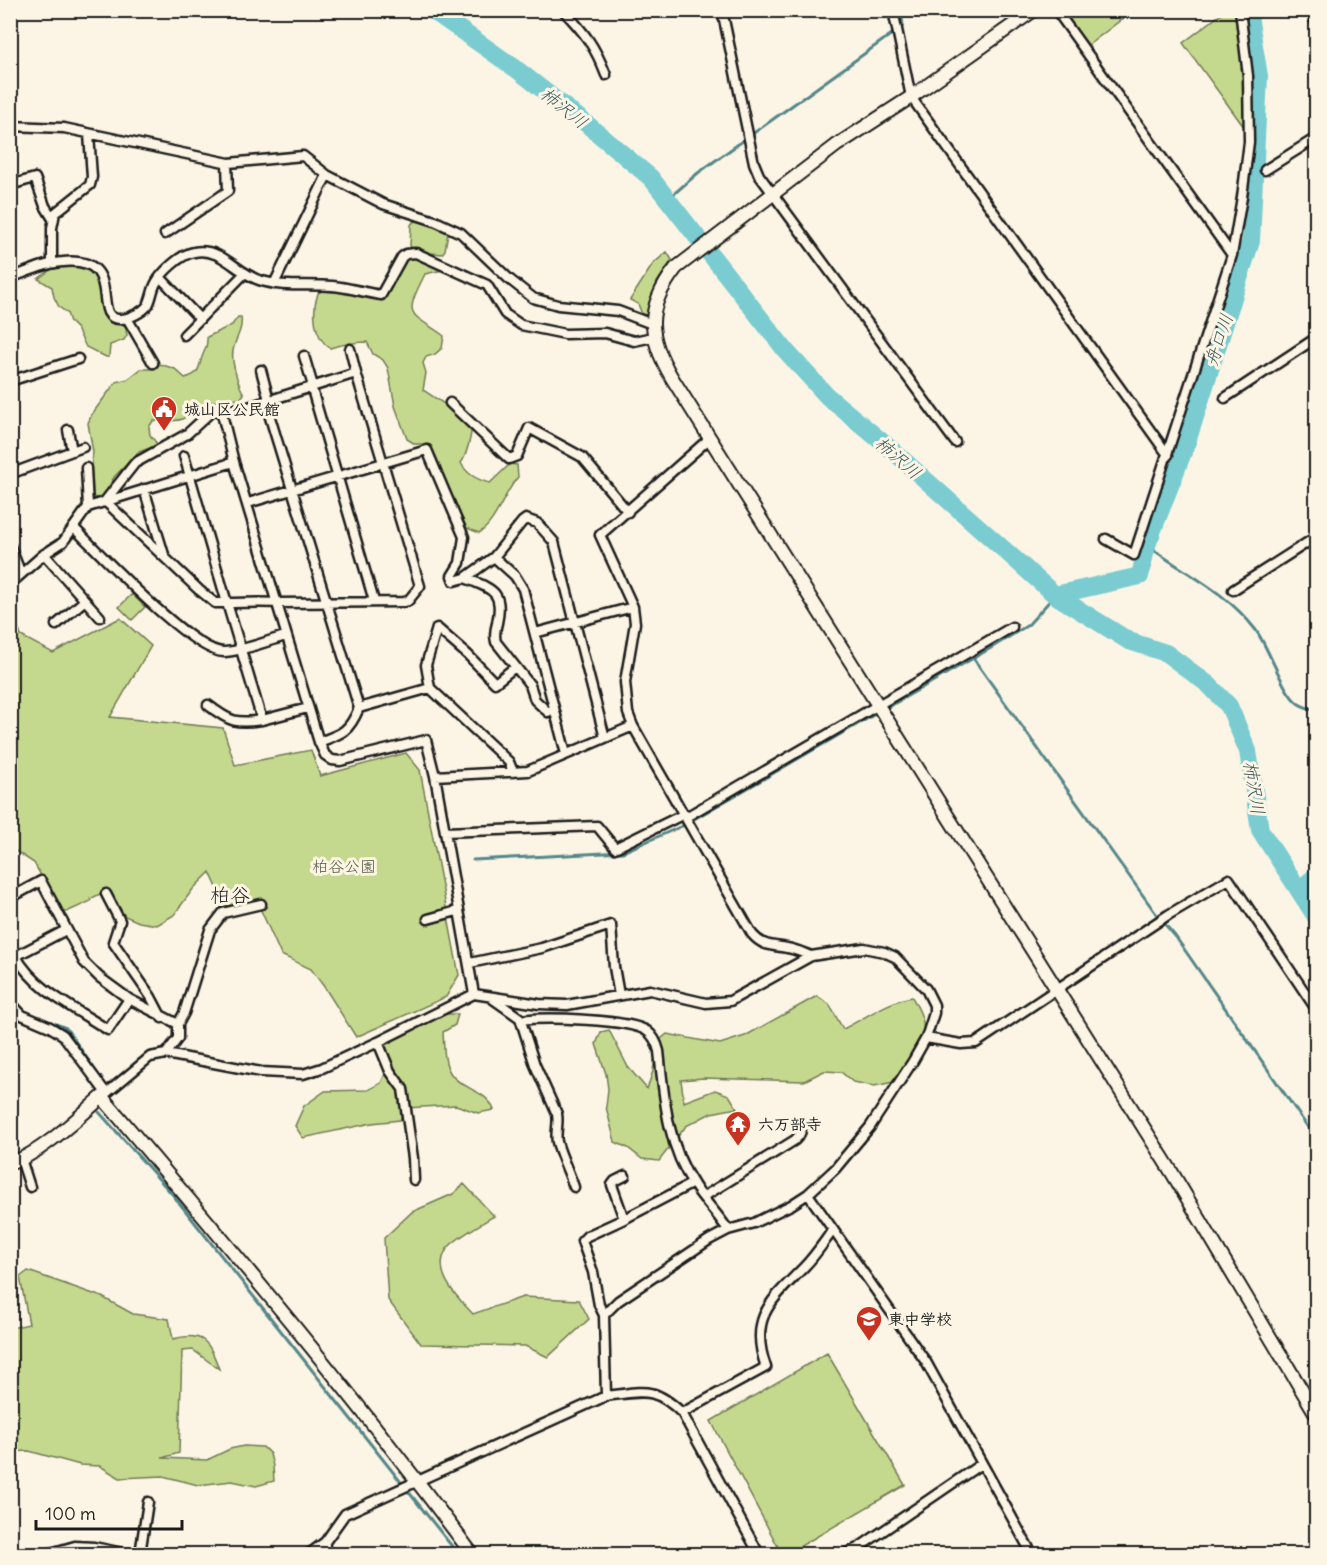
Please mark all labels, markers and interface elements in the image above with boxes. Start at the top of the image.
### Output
water label: 柿沢川 [536,82,593,134]
water label: 舟口川 [1199,311,1238,369]
public building icon: 城山区公民館 [149,394,179,432]
place label: 城山区公民館 [184,399,280,419]
water label: 柿沢川 [870,431,926,484]
water label: 柿沢川 [1239,759,1270,816]
park label: 柏谷公園 [312,856,376,876]
district label: 柏谷 [210,882,250,907]
temple icon: 六万部寺 [723,1109,753,1147]
place label: 六万部寺 [758,1114,822,1134]
school or university icon: 東中学校 [854,1304,884,1342]
place label: 東中学校 [888,1309,952,1329]
scale bar [36,1493,182,1531]
text: 100 m [45,1502,96,1525]

